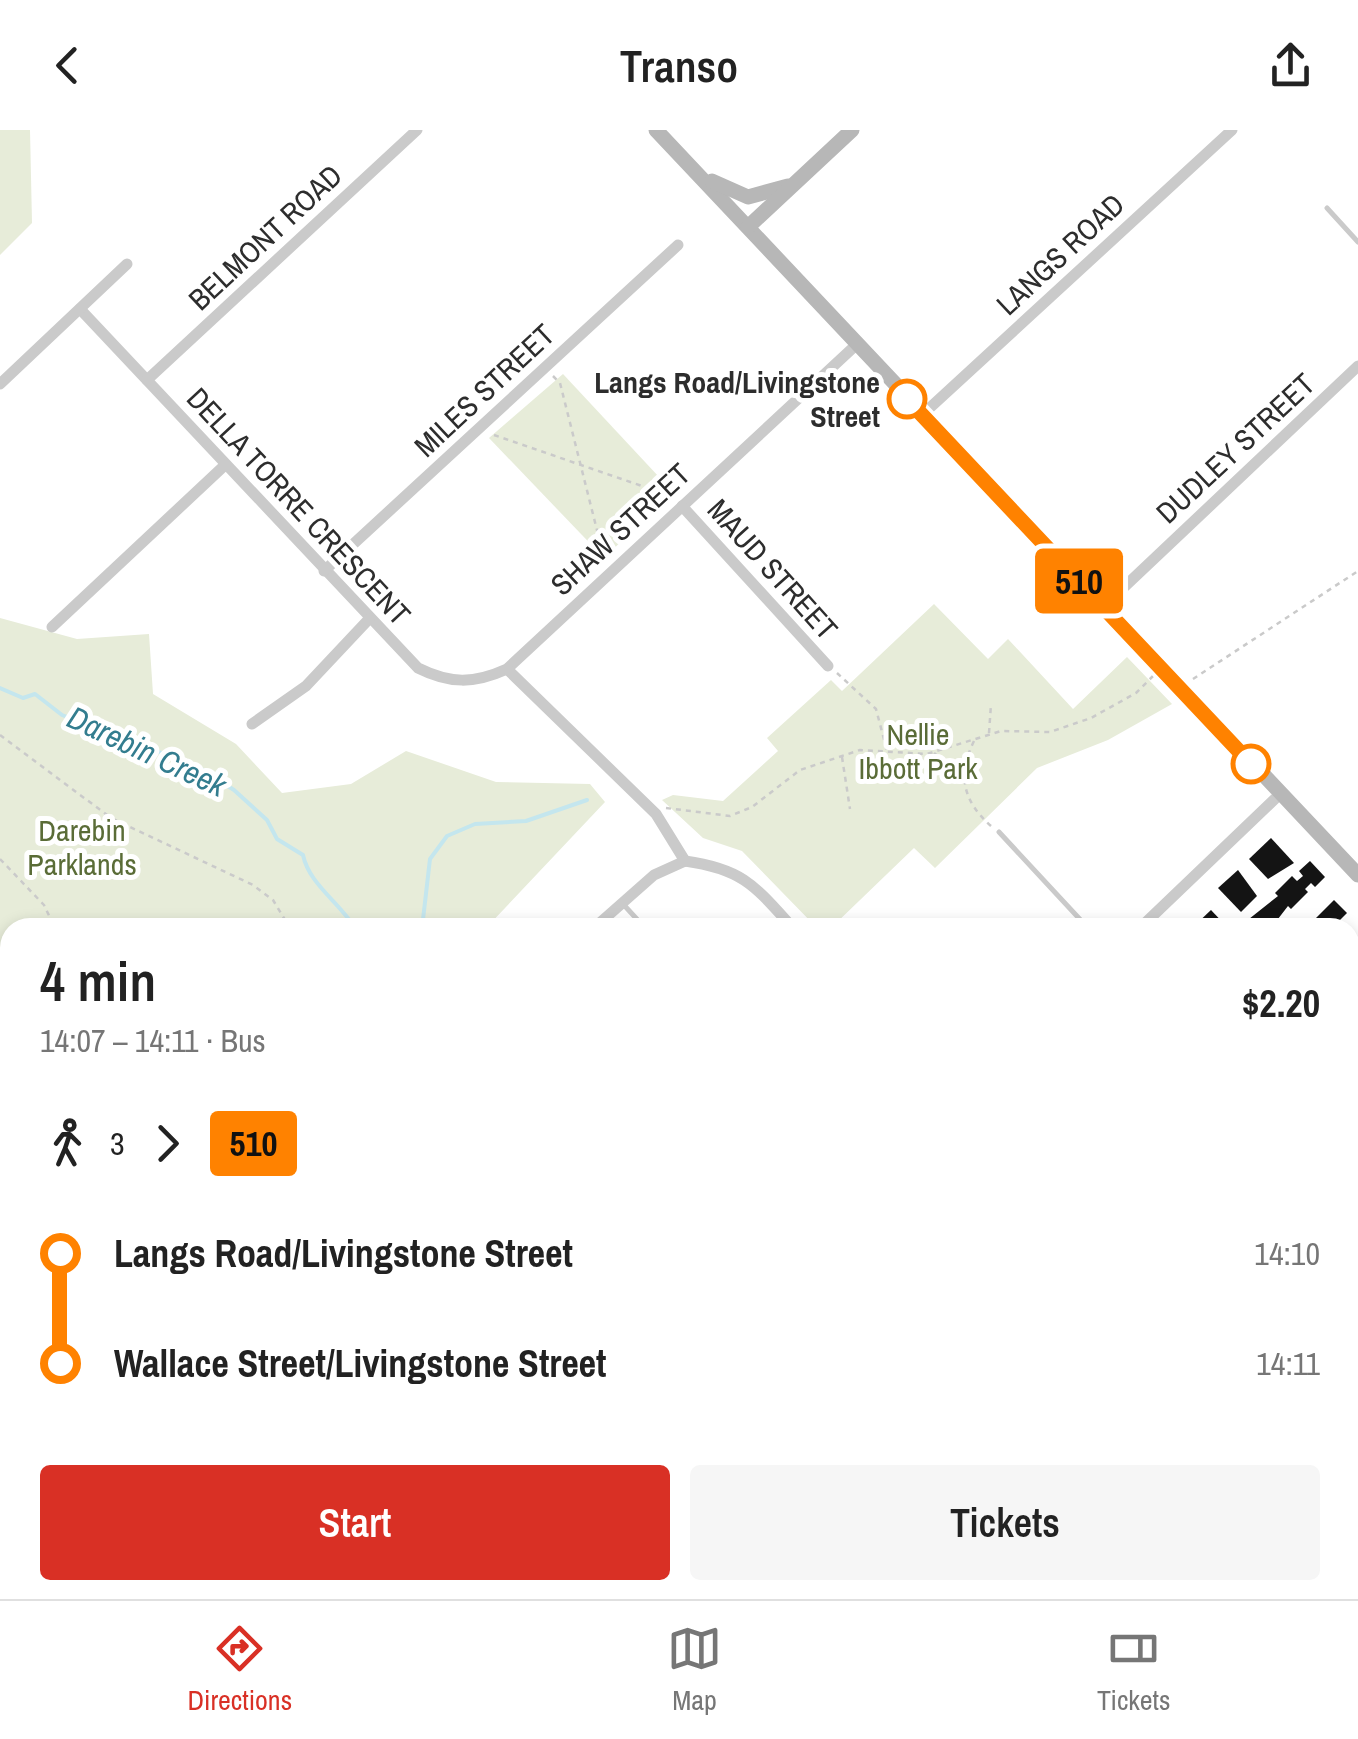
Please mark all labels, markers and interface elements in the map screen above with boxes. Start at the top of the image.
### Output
text: Transo [620,35,738,96]
icon: back [40,38,95,93]
icon: share [1263,38,1318,93]
street label: BELMONT ROAD [180,155,350,319]
street label: LANGS ROAD [987,184,1133,324]
street label: MILES STREET [405,315,563,465]
place label: Langs Road/Livingstone Street [594,362,880,436]
street label: DUDLEY STREET [1147,364,1323,532]
street label: DELLA TORRE CRESCENT [178,379,420,633]
marker: Langs Road/Livingstone Street [888,380,926,418]
street label: SHAW STREET [542,454,698,604]
street label: MAUD STREET [699,490,847,648]
line badge: 510 [1022,548,1136,614]
text: 510 [1055,558,1103,605]
water label: Darebin Creek [61,695,234,807]
park label: Nellie Ibbott Park [859,714,978,788]
unlabelled marker [1232,745,1270,783]
park label: Darebin Parklands [27,810,137,884]
text: 4 min [40,944,156,1018]
text: $2.20 [1242,978,1320,1029]
text: 14:07 – 14:11 · Bus [40,1019,266,1062]
icon: walk [40,1116,95,1171]
icon: forward [140,1116,195,1171]
text: 510 [230,1120,277,1167]
text: 3 [110,1122,125,1165]
text: Langs Road/Livingstone Street [114,1228,573,1279]
text: 14:10 [1254,1232,1320,1275]
text: Wallace Street/Livingstone Street [114,1338,606,1389]
text: 14:11 [1256,1342,1320,1385]
button: Start [40,1465,670,1580]
button: Tickets [690,1465,1320,1580]
tab: Directions [187,1621,292,1719]
tab: Map [667,1621,722,1719]
tab: Tickets [1097,1621,1171,1719]

